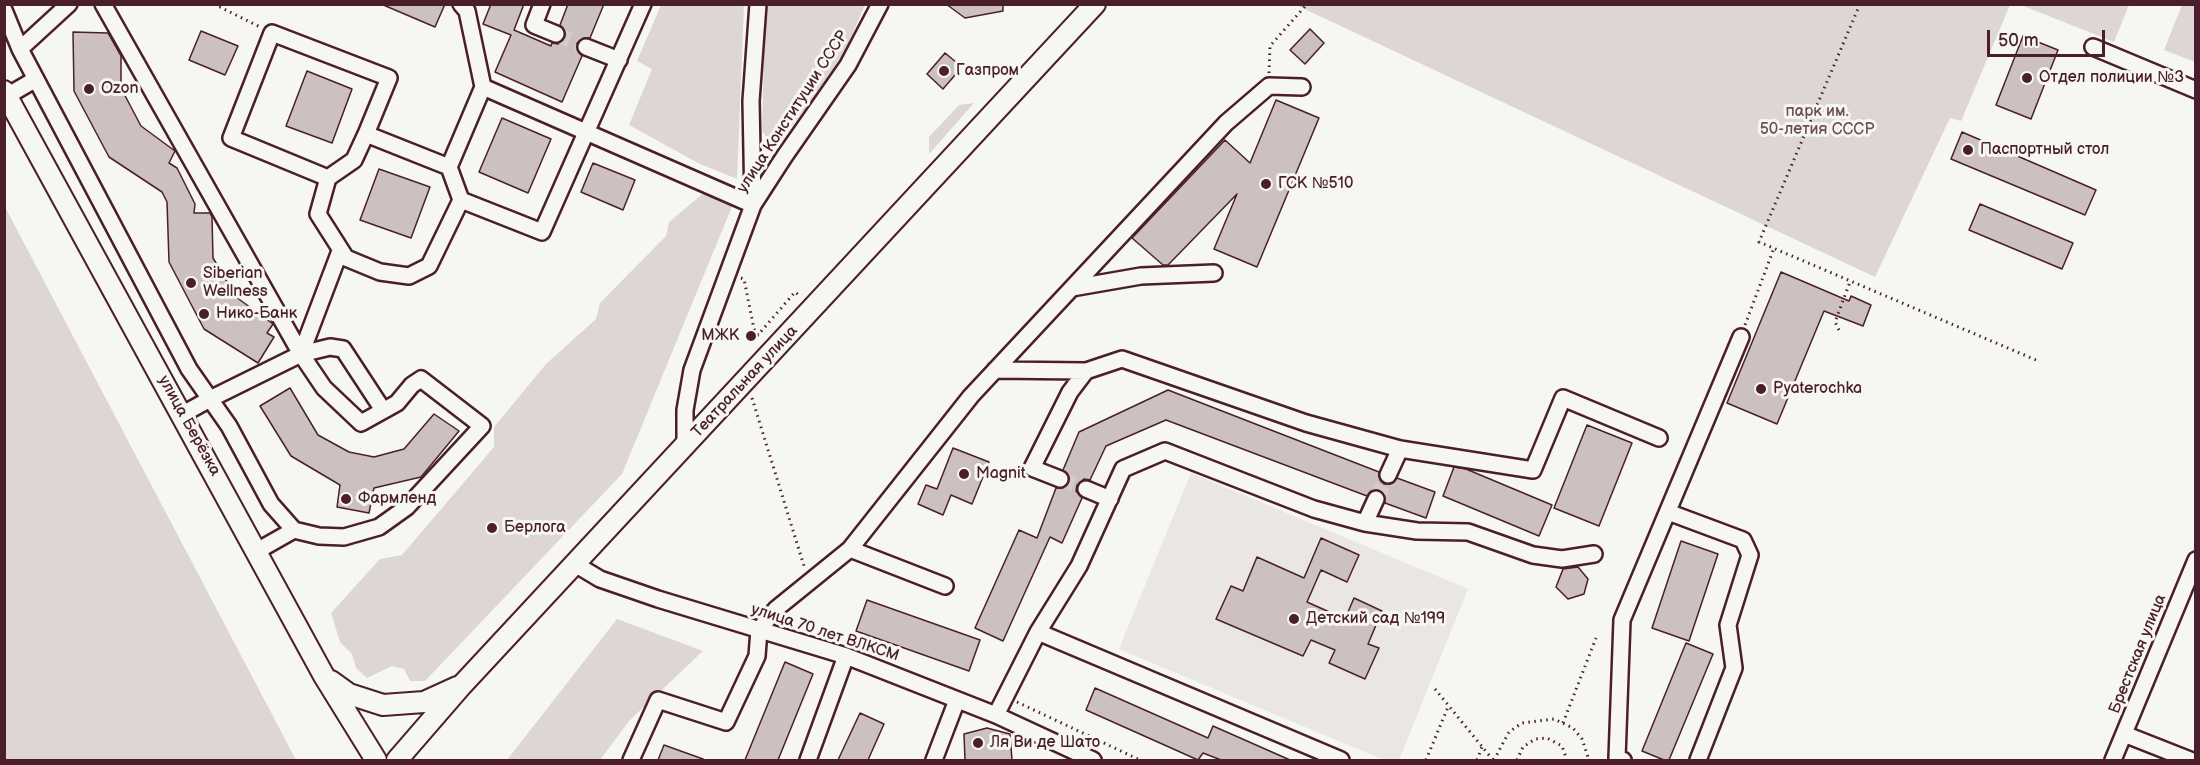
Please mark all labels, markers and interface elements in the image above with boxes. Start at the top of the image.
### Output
scale bar [1990,18,2108,56]
street label: улица Конституции СССР [733,27,853,197]
text: 50 m [1998,30,2039,51]
place label: Газпром [956,61,1019,81]
marker: Газпром [937,64,951,78]
place label: Отдел полиции №3 [2039,68,2184,88]
marker: Отдел полиции №3 [2020,71,2034,85]
place label: Ozon [101,79,139,99]
marker: Ozon [82,82,96,96]
park label: парк им. 50-летия СССР [1760,102,1874,140]
place label: Паспортный стол [1980,140,2109,160]
marker: Паспортный стол [1961,143,1975,157]
place label: ГСК №510 [1278,174,1353,194]
marker: ГСК №510 [1259,177,1273,191]
place label: Siberian Wellness [203,264,268,302]
marker: Siberian Wellness [184,276,198,290]
place label: Нико-Банк [216,304,297,324]
marker: Нико-Банк [197,307,211,321]
street label: Театральная улица [688,322,802,442]
place label: МЖК [701,326,739,346]
marker: МЖК [744,329,758,343]
street label: улица Берёзка [154,372,224,480]
place label: Pyaterochka [1773,379,1862,399]
marker: Pyaterochka [1754,382,1768,396]
place label: Magnit [976,464,1026,484]
marker: Magnit [957,467,971,481]
place label: Фармленд [358,489,436,509]
marker: Фармленд [339,492,353,506]
place label: Берлога [504,518,566,538]
marker: Берлога [485,521,499,535]
street label: Брестская улица [2105,592,2171,716]
street label: улица 70 лет ВЛКСМ [749,600,901,666]
place label: Детский сад №199 [1306,609,1445,629]
marker: Детский сад №199 [1287,612,1301,626]
place label: Ля Ви де Шато [990,733,1100,753]
marker: Ля Ви де Шато [971,736,985,750]

